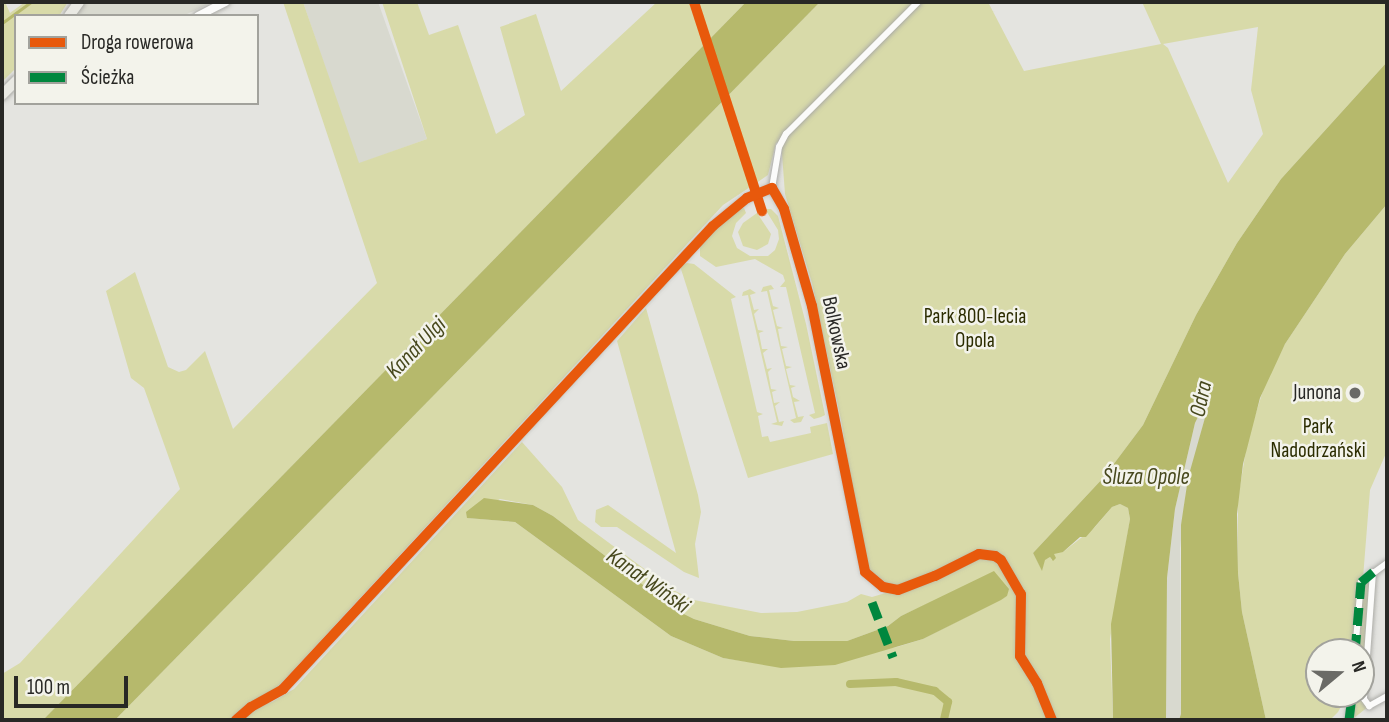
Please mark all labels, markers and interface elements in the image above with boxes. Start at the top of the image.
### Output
legend [14,14,259,105]
text: Droga rowerowa [81,30,194,55]
text: Ścieżka [81,65,134,90]
street label: Bolkowska [816,294,856,372]
park label: Park 800-lecia Opola [924,304,1026,354]
water label: Kanał Ulgi [380,312,452,384]
water label: Odra [1184,379,1218,419]
place label: Junona [1293,380,1341,406]
marker: Junona [1347,385,1363,401]
park label: Park Nadodrzański [1270,414,1366,464]
water label: Śluza Opole [1103,463,1189,491]
water label: Kanał Wiński [601,542,695,620]
north arrow [1305,638,1375,708]
text: N [1346,658,1371,675]
scale bar [18,662,131,706]
text: 100 m [27,675,70,700]

